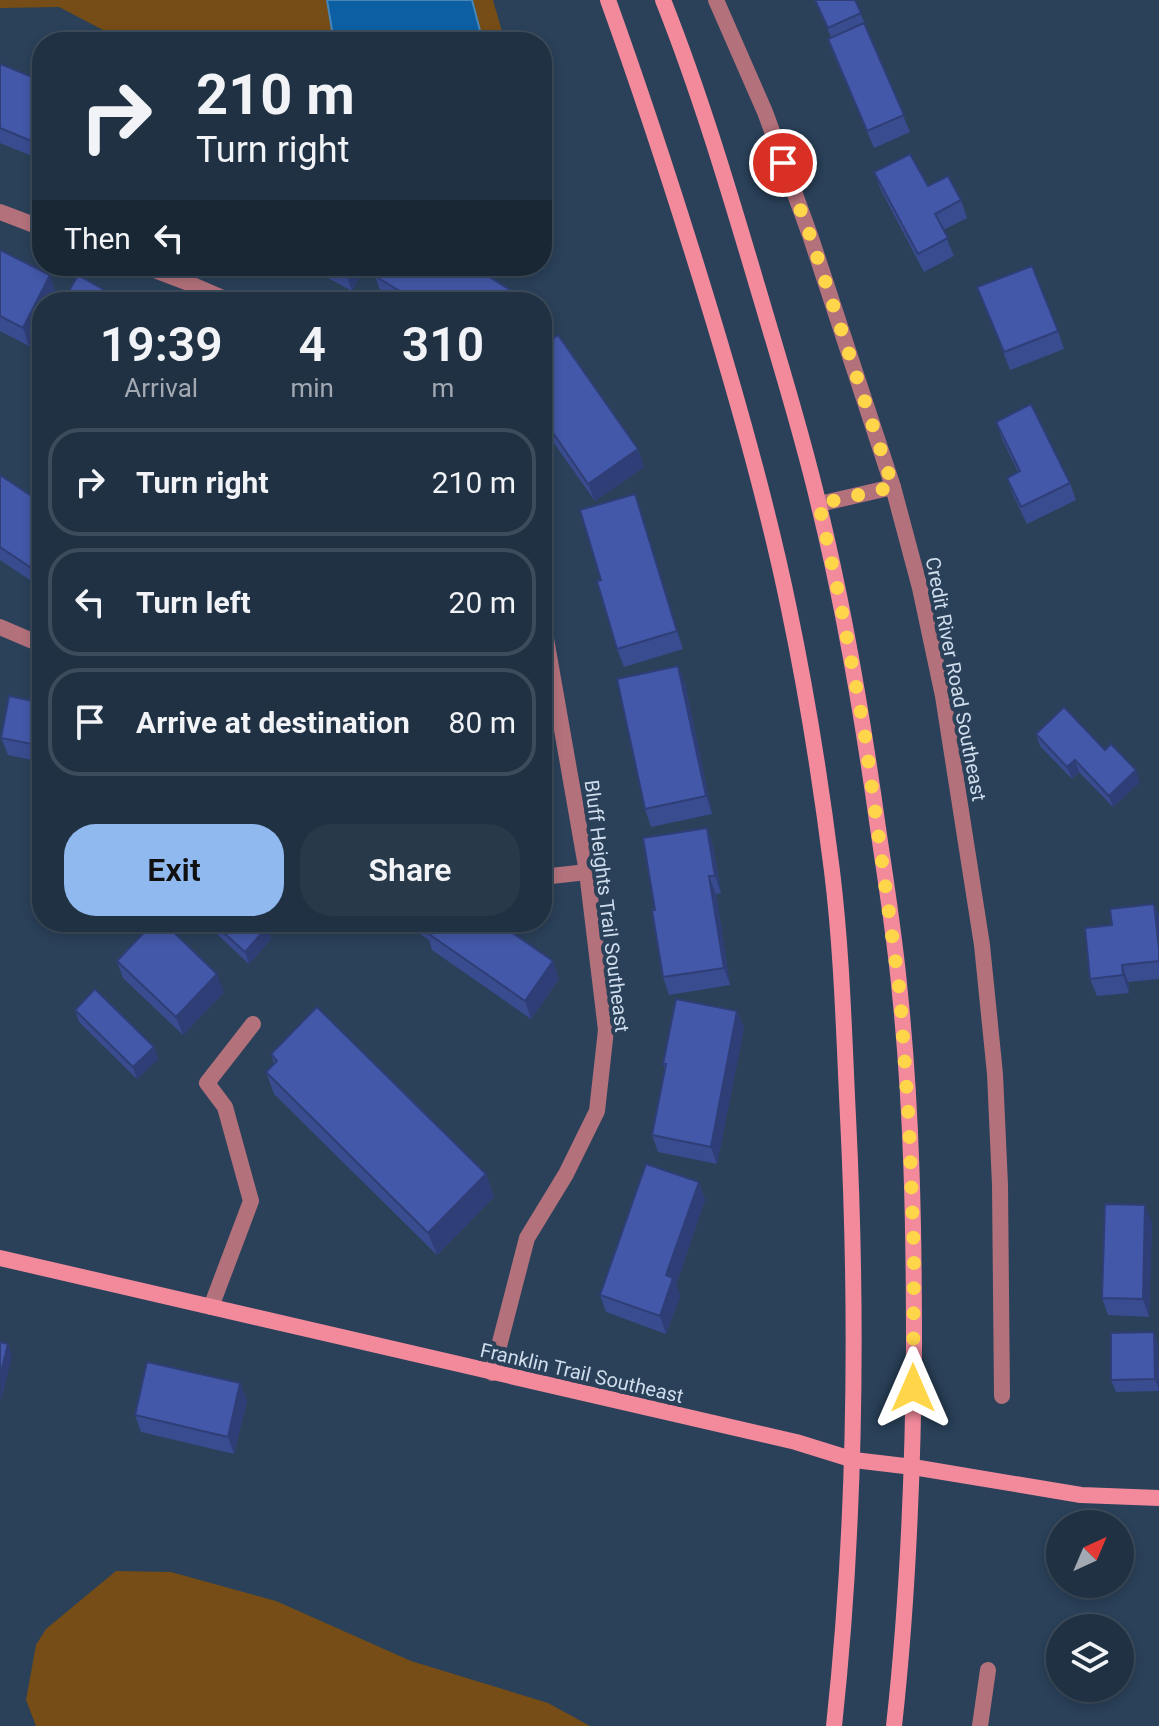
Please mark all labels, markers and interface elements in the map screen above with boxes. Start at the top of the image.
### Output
text: 210 m [196,62,355,128]
icon: right [64,64,168,168]
text: Turn right [196,129,349,171]
pin [749,129,817,197]
icon: arrive [761,141,805,185]
icon: left [147,216,191,260]
text: Then [64,221,131,256]
text: 19:39 [100,316,223,373]
text: 4 [299,316,326,373]
text: 310 [402,316,484,373]
text: Arrival [124,373,198,403]
text: min [290,373,334,403]
text: m [432,373,454,403]
icon: right [68,460,112,504]
text: Turn right [136,465,269,500]
text: 210 m [432,465,516,500]
street label: Credit River Road Southeast [921,555,991,803]
icon: left [68,580,112,624]
text: Turn left [136,585,251,620]
text: 20 m [449,585,516,620]
icon: arrive [68,700,112,744]
text: Arrive at destination [136,705,410,740]
text: 80 m [449,705,516,740]
street label: Bluff Heights Trail Southeast [580,778,634,1034]
button: Exit [64,824,284,916]
button: Share [300,824,520,916]
street label: Franklin Trail Southeast [478,1338,686,1408]
position arrow [871,1346,955,1430]
north arrow [1046,1510,1134,1598]
map controls [1046,1510,1134,1702]
button: layers [1046,1614,1134,1702]

